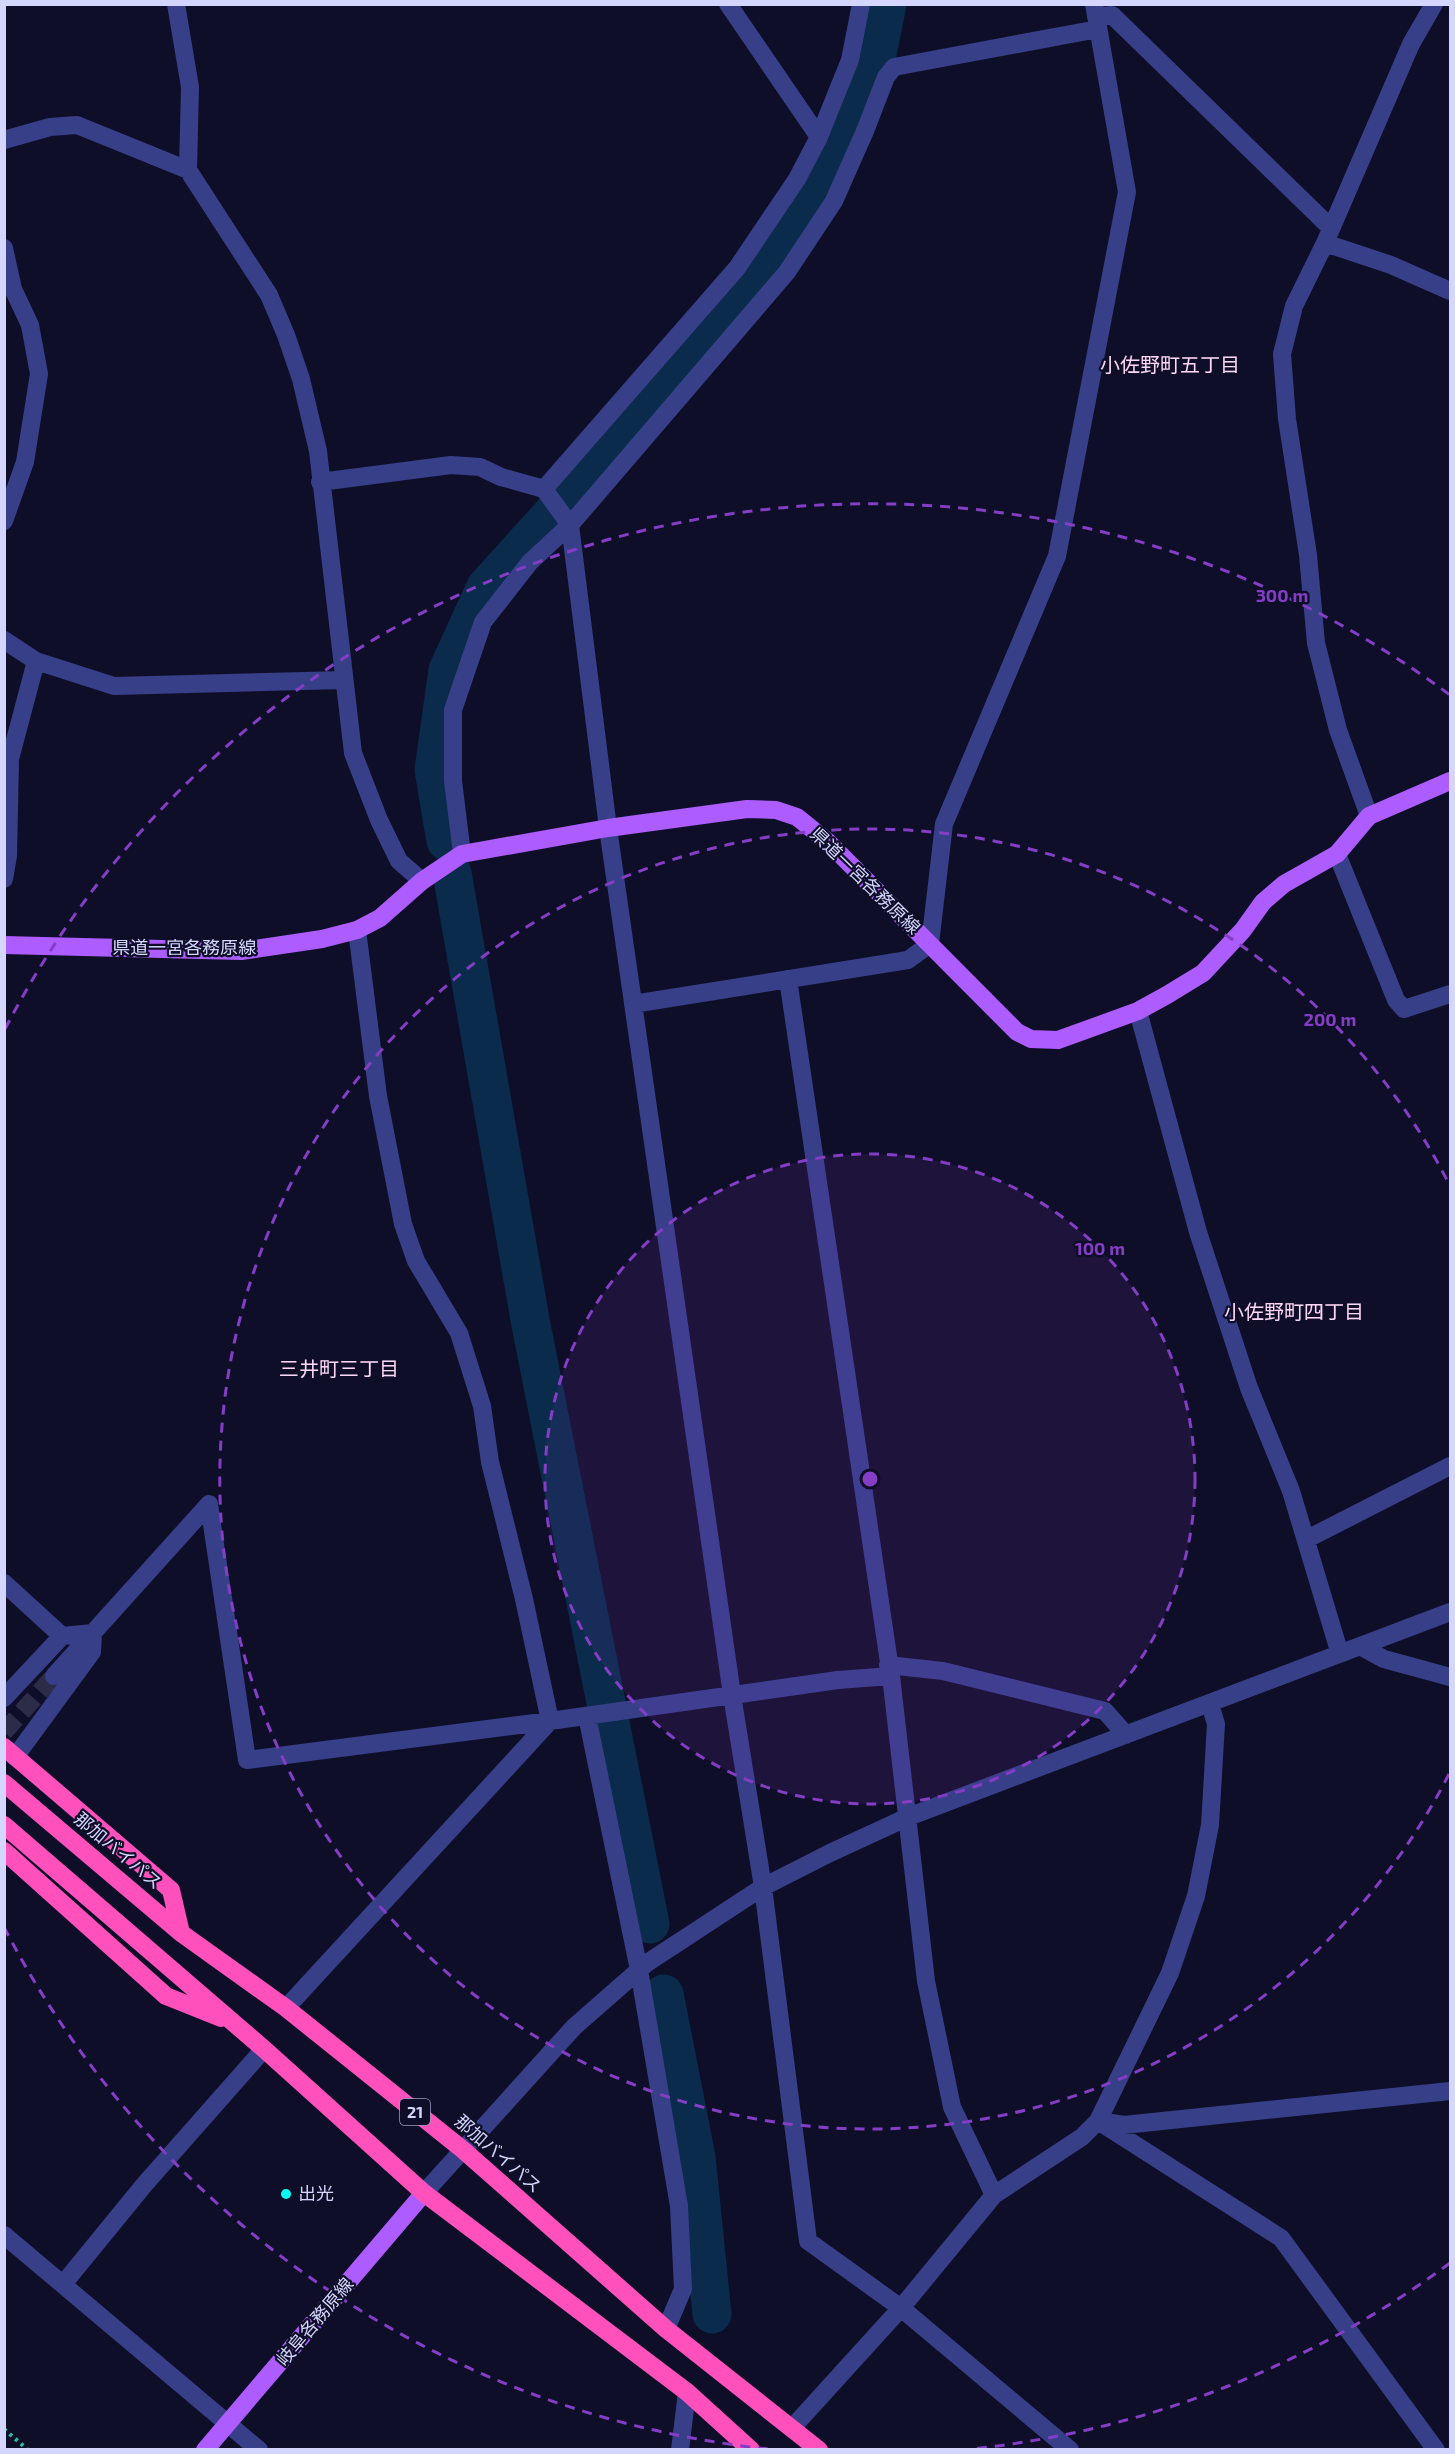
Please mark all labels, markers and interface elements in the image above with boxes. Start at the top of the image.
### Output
district label: 小佐野町五丁目 [1100,352,1240,376]
text: 300 m [1256,584,1308,606]
street label: 県道一宮各務原線 [806,822,925,938]
street label: 県道一宮各務原線 [112,936,256,958]
text: 200 m [1304,1008,1356,1030]
text: 100 m [1075,1237,1125,1259]
district label: 小佐野町四丁目 [1224,1299,1364,1323]
district label: 三井町三丁目 [279,1356,399,1380]
centre of rings [860,1469,880,1489]
street label: 那加バイパス [70,1807,167,1893]
road number: 21 [400,2099,430,2125]
street label: 那加バイパス [451,2110,546,2197]
place label: 出光 [298,2182,334,2204]
marker: 出光 [279,2187,293,2201]
street label: 岐阜各務原線 [271,2273,357,2370]

